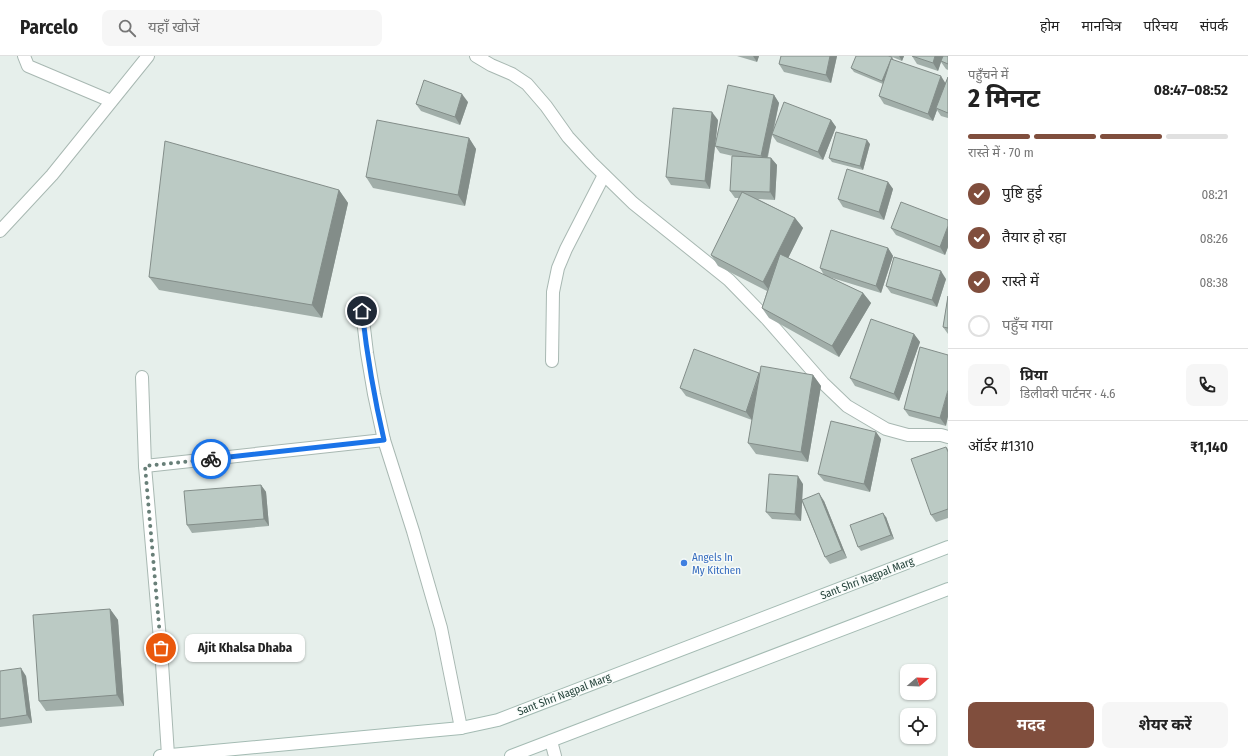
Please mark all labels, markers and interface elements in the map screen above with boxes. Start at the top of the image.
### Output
search box [102,10,382,46]
text: Parcelo [20,16,78,39]
icon: search [116,17,138,39]
text: यहाँ खोजें [148,18,199,36]
text: होम [1040,18,1059,35]
text: मानचित्र [1081,18,1122,35]
text: परिचय [1144,18,1178,35]
text: संपर्क [1200,18,1228,35]
text: पहुँचने में [968,67,1009,82]
text: 08:47–08:52 [1154,81,1228,99]
text: 2 मिनट [968,83,1040,114]
text: रास्ते में · 70 m [968,145,1034,160]
icon: check [968,183,990,205]
text: पुष्टि हुई [1002,184,1042,202]
text: 08:21 [1201,187,1228,202]
icon: check [968,227,990,249]
text: तैयार हो रहा [1002,228,1066,246]
text: 08:26 [1200,231,1228,246]
icon: check [968,271,990,293]
text: रास्ते में [1002,272,1039,290]
text: 08:38 [1199,275,1228,290]
pin [345,294,379,328]
icon: home [351,300,373,322]
text: पहुँच गया [1002,316,1053,334]
button: person [968,364,1010,406]
button: phone [1186,364,1228,406]
text: प्रिया [1020,366,1048,384]
text: डिलीवरी पार्टनर · 4.6 [1020,386,1116,401]
text: ऑर्डर #1310 [968,437,1034,455]
text: ₹1,140 [1190,438,1228,456]
courier [191,439,231,479]
icon: bike [200,448,222,470]
place label: Angels In My Kitchen [692,551,741,577]
street label: Sant Shri Nagpal Marg [819,554,916,602]
marker: Angels In My Kitchen [679,558,689,568]
pin [144,631,178,665]
callout: Ajit Khalsa Dhaba [185,634,305,662]
icon: bag [150,637,172,659]
text: Ajit Khalsa Dhaba [198,640,292,655]
north arrow [900,664,936,700]
map controls [900,664,936,744]
street label: Sant Shri Nagpal Marg [516,670,613,718]
button: मदद [968,702,1094,748]
button: शेयर करें [1102,702,1228,748]
button: locate [900,708,936,744]

